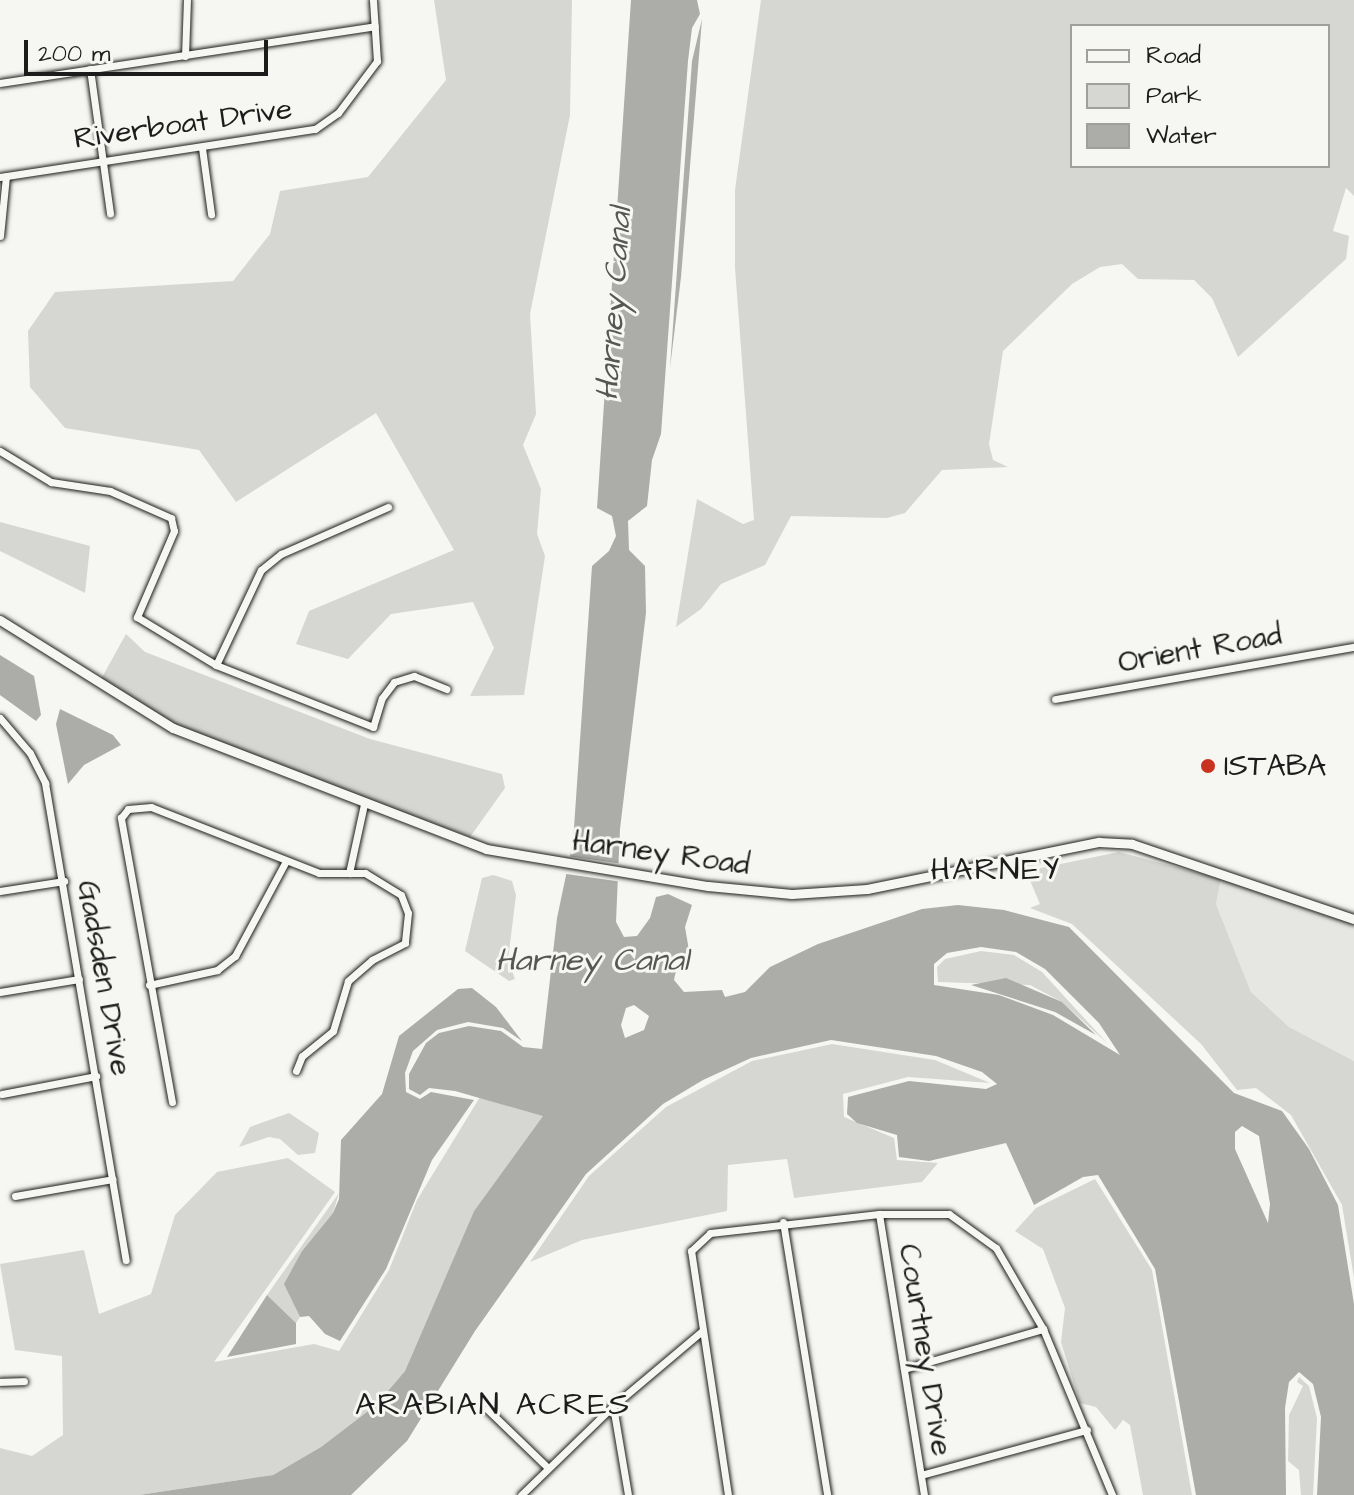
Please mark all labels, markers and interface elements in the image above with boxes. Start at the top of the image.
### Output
scale bar [28,24,272,74]
legend [1070,24,1330,168]
text: 200 m [38,37,110,71]
text: Road [1146,39,1201,73]
text: Park [1146,79,1202,113]
street label: Riverboat Drive [72,91,294,157]
text: Water [1146,119,1217,153]
water label: Harney Canal [589,206,641,402]
street label: Orient Road [1115,617,1285,681]
place label: ISTABA [1224,748,1326,784]
marker: ISTABA [1199,757,1217,775]
street label: Harney Road [570,823,752,883]
district label: HARNEY [931,851,1061,889]
street label: Gadsden Drive [69,878,139,1078]
water label: Harney Canal [495,942,689,980]
street label: Courtney Drive [890,1241,960,1459]
district label: ARABIAN ACRES [355,1386,631,1424]

